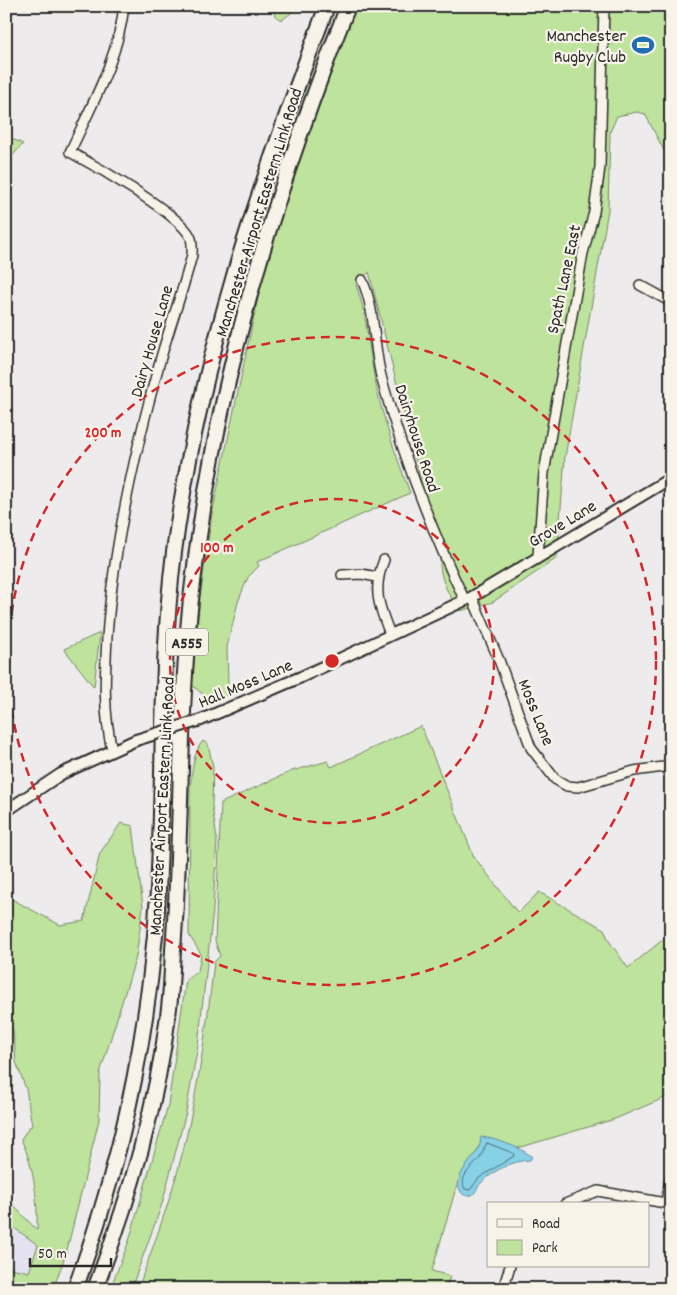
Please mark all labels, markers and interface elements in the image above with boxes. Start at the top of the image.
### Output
place label: Manchester Rugby Club [546,25,626,71]
sports icon: Manchester Rugby Club [630,32,656,58]
street label: Manchester Airport Eastern Link Road [211,85,310,340]
street label: Spath Lane East [542,222,589,336]
street label: Dairy House Lane [125,283,181,401]
street label: Dairyhouse Road [386,382,445,496]
text: 200 m [85,423,121,445]
street label: Grove Lane [525,495,602,555]
text: 100 m [200,538,234,560]
road number: A555 [166,628,208,656]
centre of rings [323,652,341,670]
street label: Hall Moss Lane [195,654,297,716]
street label: Manchester Airport Eastern Link Road [144,676,183,936]
street label: Moss Lane [510,676,559,750]
legend [487,1202,650,1268]
text: Road [532,1214,560,1236]
scale bar [30,1235,111,1267]
text: Park [532,1238,558,1260]
text: 50 m [38,1244,67,1266]

